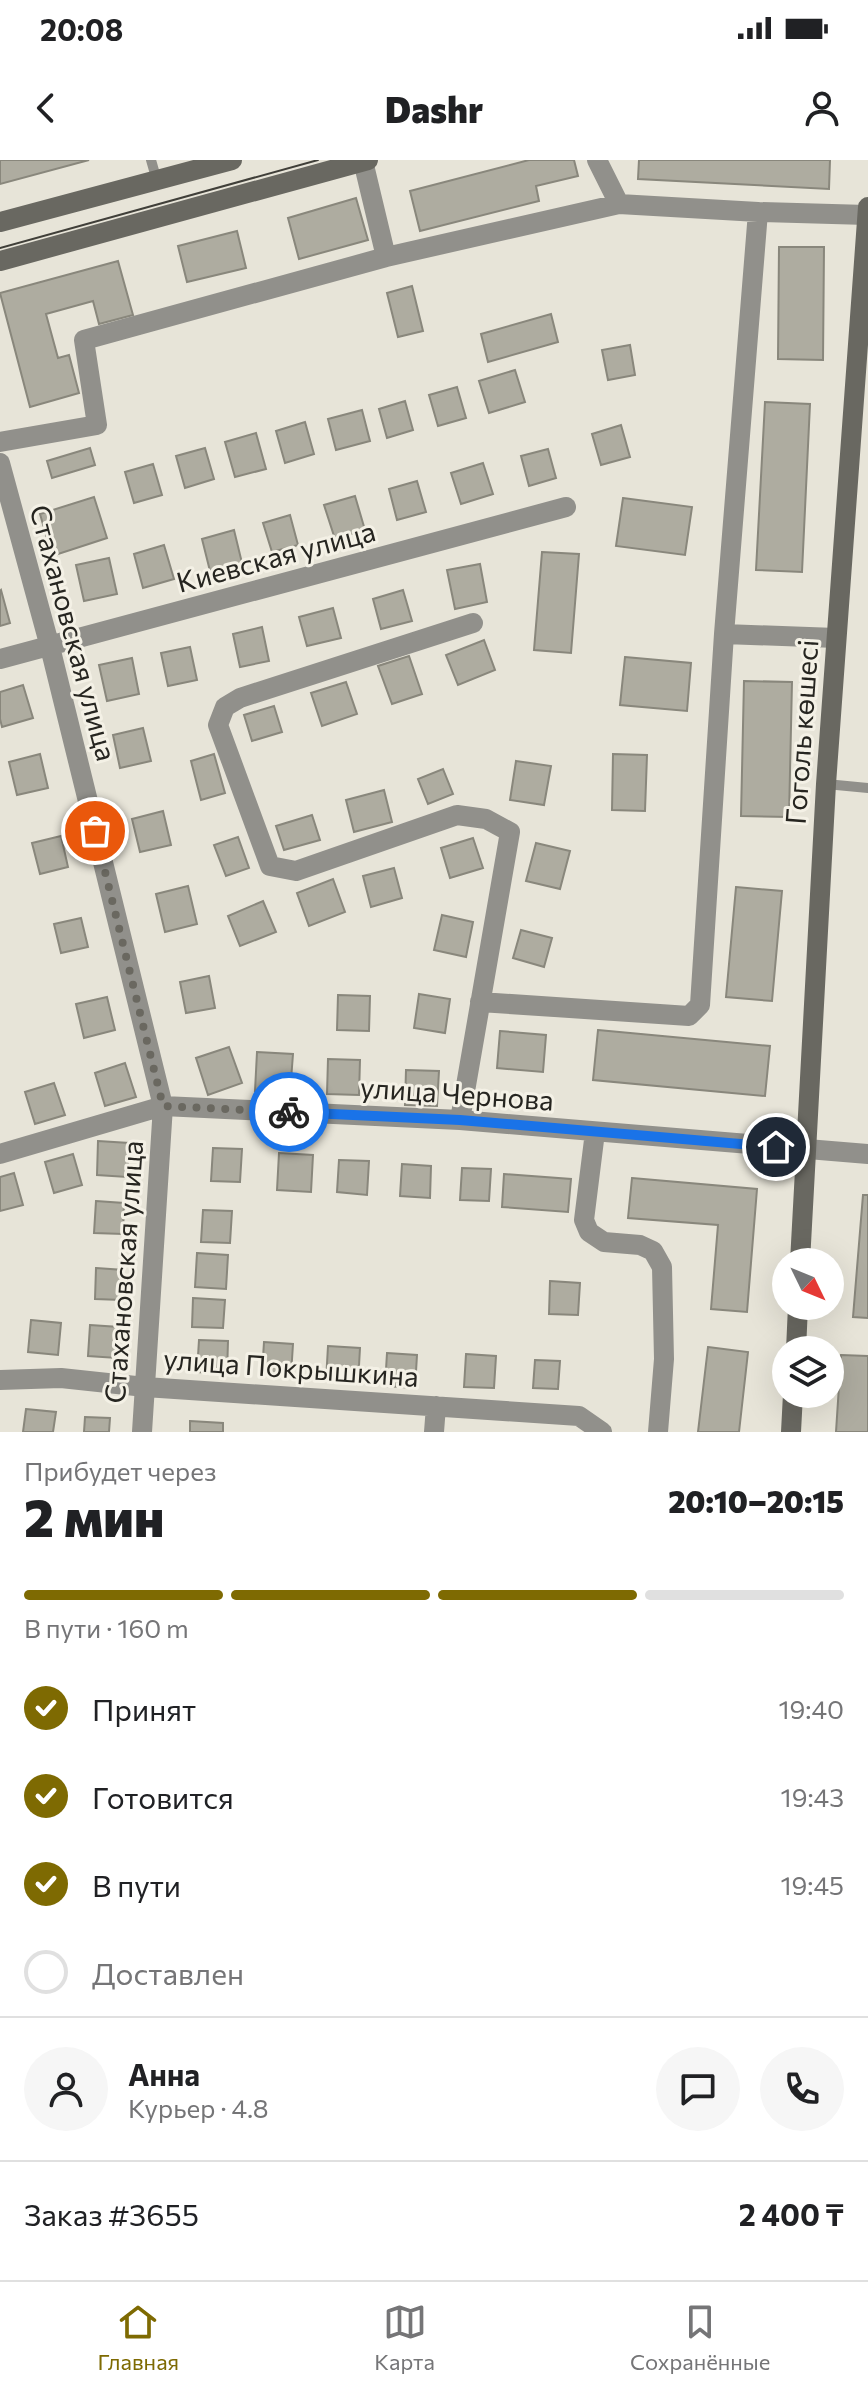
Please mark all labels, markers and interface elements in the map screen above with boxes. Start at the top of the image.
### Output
text: 20:08 [40,10,123,47]
icon: back [24,86,68,130]
text: Dashr [385,86,483,130]
icon: person [800,86,844,130]
street label: Стахановская улица [23,501,124,764]
street label: Киевская улица [173,513,379,599]
street label: Гоголь көшесі [778,638,824,825]
pin [61,797,129,865]
icon: bag [73,809,117,853]
street label: улица Чернова [359,1069,555,1117]
courier [249,1072,329,1152]
icon: bike [267,1090,311,1134]
pin [742,1113,810,1181]
icon: home [754,1125,798,1169]
street label: Стахановская улица [97,1139,149,1404]
north arrow [772,1248,844,1320]
map controls [772,1248,844,1408]
button: layers [772,1336,844,1408]
street label: улица Покрышкина [162,1341,420,1393]
text: Прибудет через [24,1455,217,1486]
text: 20:10–20:15 [668,1482,844,1519]
text: 2 мин [24,1484,164,1548]
text: В пути · 160 m [24,1612,189,1643]
icon: check [24,1686,68,1730]
text: Принят [92,1690,196,1727]
text: 19:40 [778,1693,844,1724]
icon: check [24,1774,68,1818]
text: Готовится [92,1778,234,1815]
text: 19:43 [781,1781,844,1812]
icon: check [24,1862,68,1906]
text: В пути [92,1866,181,1903]
text: 19:45 [780,1869,844,1900]
text: Доставлен [92,1954,244,1991]
button: person [24,2047,108,2131]
button: chat [656,2047,740,2131]
button: phone [760,2047,844,2131]
text: Анна [128,2055,200,2092]
text: Курьер · 4.8 [128,2092,268,2123]
text: Заказ #3655 [24,2195,199,2232]
text: 2 400 ₸ [739,2195,844,2232]
tab: Главная [98,2300,179,2375]
tab: Карта [374,2300,435,2375]
tab: Сохранённые [630,2300,770,2375]

